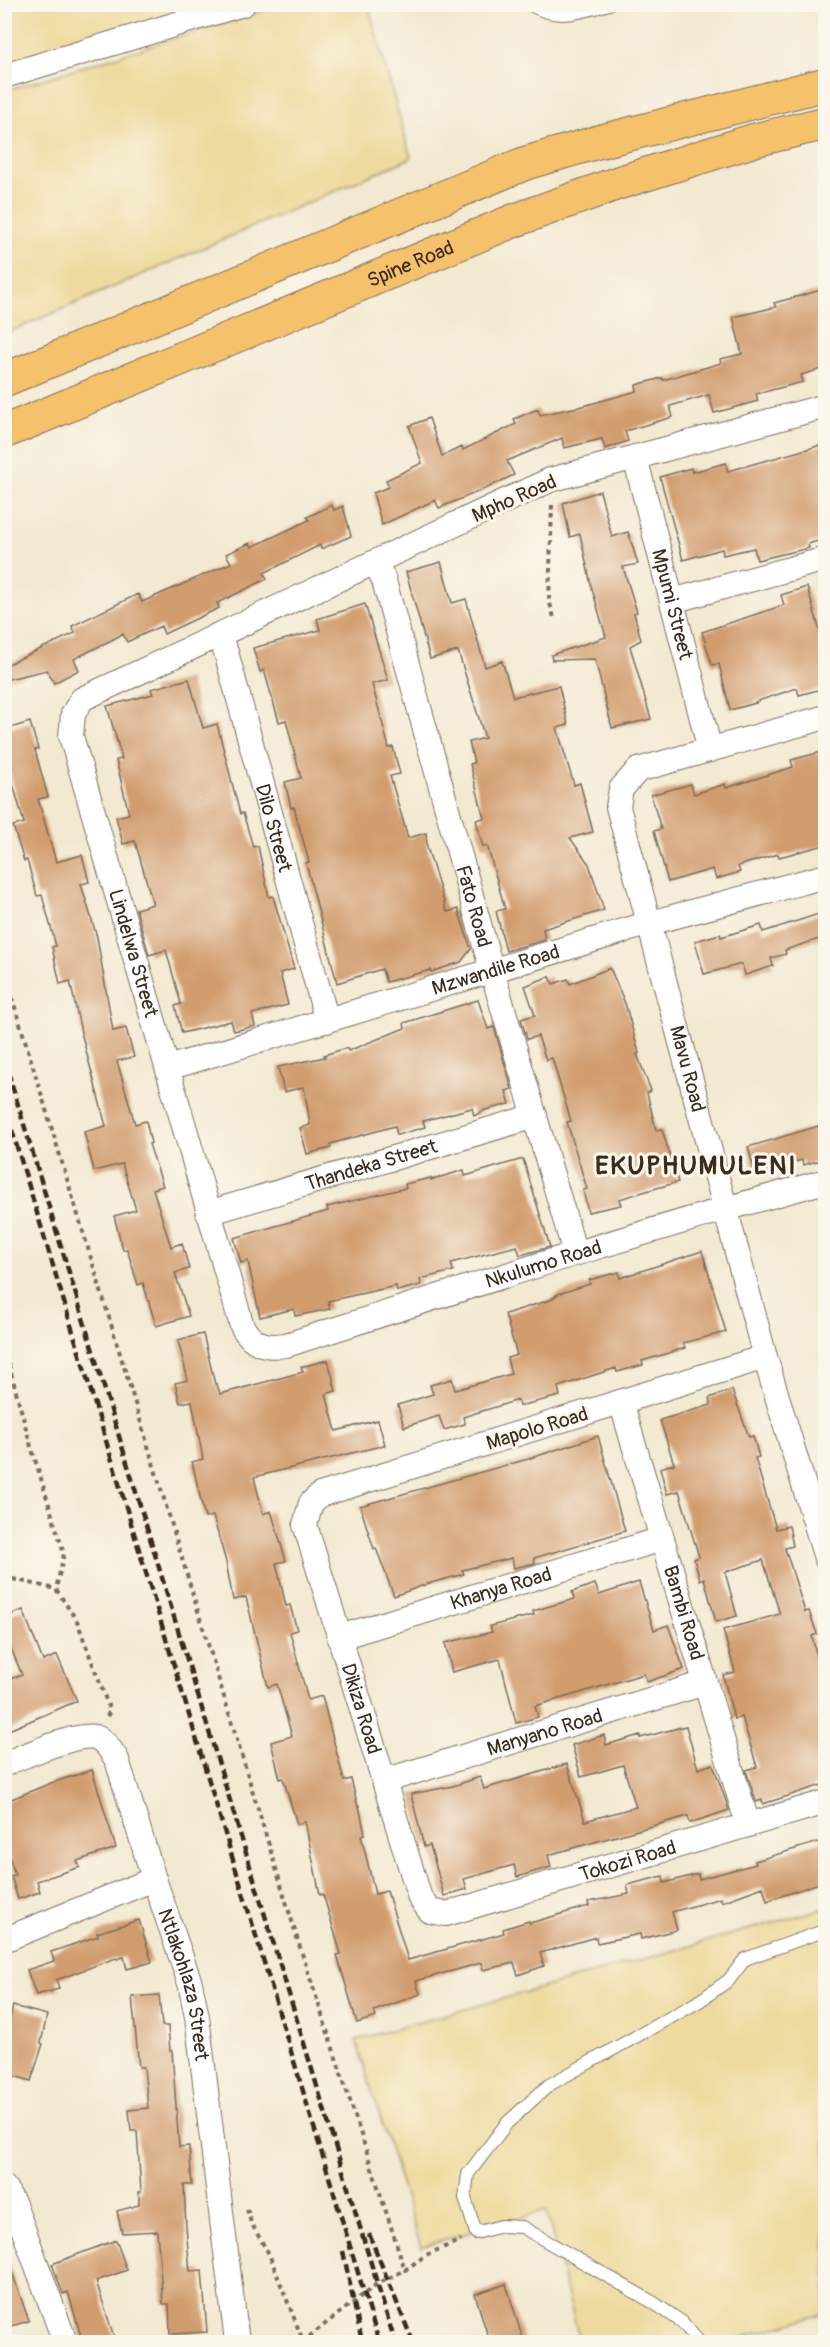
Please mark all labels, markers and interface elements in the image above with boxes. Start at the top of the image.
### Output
street label: Spine Road [364,235,458,293]
street label: Mpho Road [468,469,560,528]
street label: Mpumi Street [646,546,699,663]
street label: Dilo Street [250,781,298,876]
street label: Fato Road [450,862,497,950]
street label: Lindelwa Street [103,886,164,1021]
street label: Mzwandile Road [429,939,563,1001]
street label: Mavu Road [664,1023,711,1115]
street label: Thandeka Street [302,1133,441,1197]
district label: EKUPHUMULENI [595,1150,797,1182]
street label: Nkulumo Road [482,1234,605,1294]
street label: Mapolo Road [483,1401,591,1456]
street label: Khanya Road [447,1561,555,1616]
street label: Bambi Road [658,1563,710,1663]
street label: Dikiza Road [335,1660,387,1757]
street label: Manyano Road [484,1703,606,1762]
street label: Tokozi Road [576,1835,679,1887]
street label: Ntlakohlaza Street [152,1905,214,2063]

